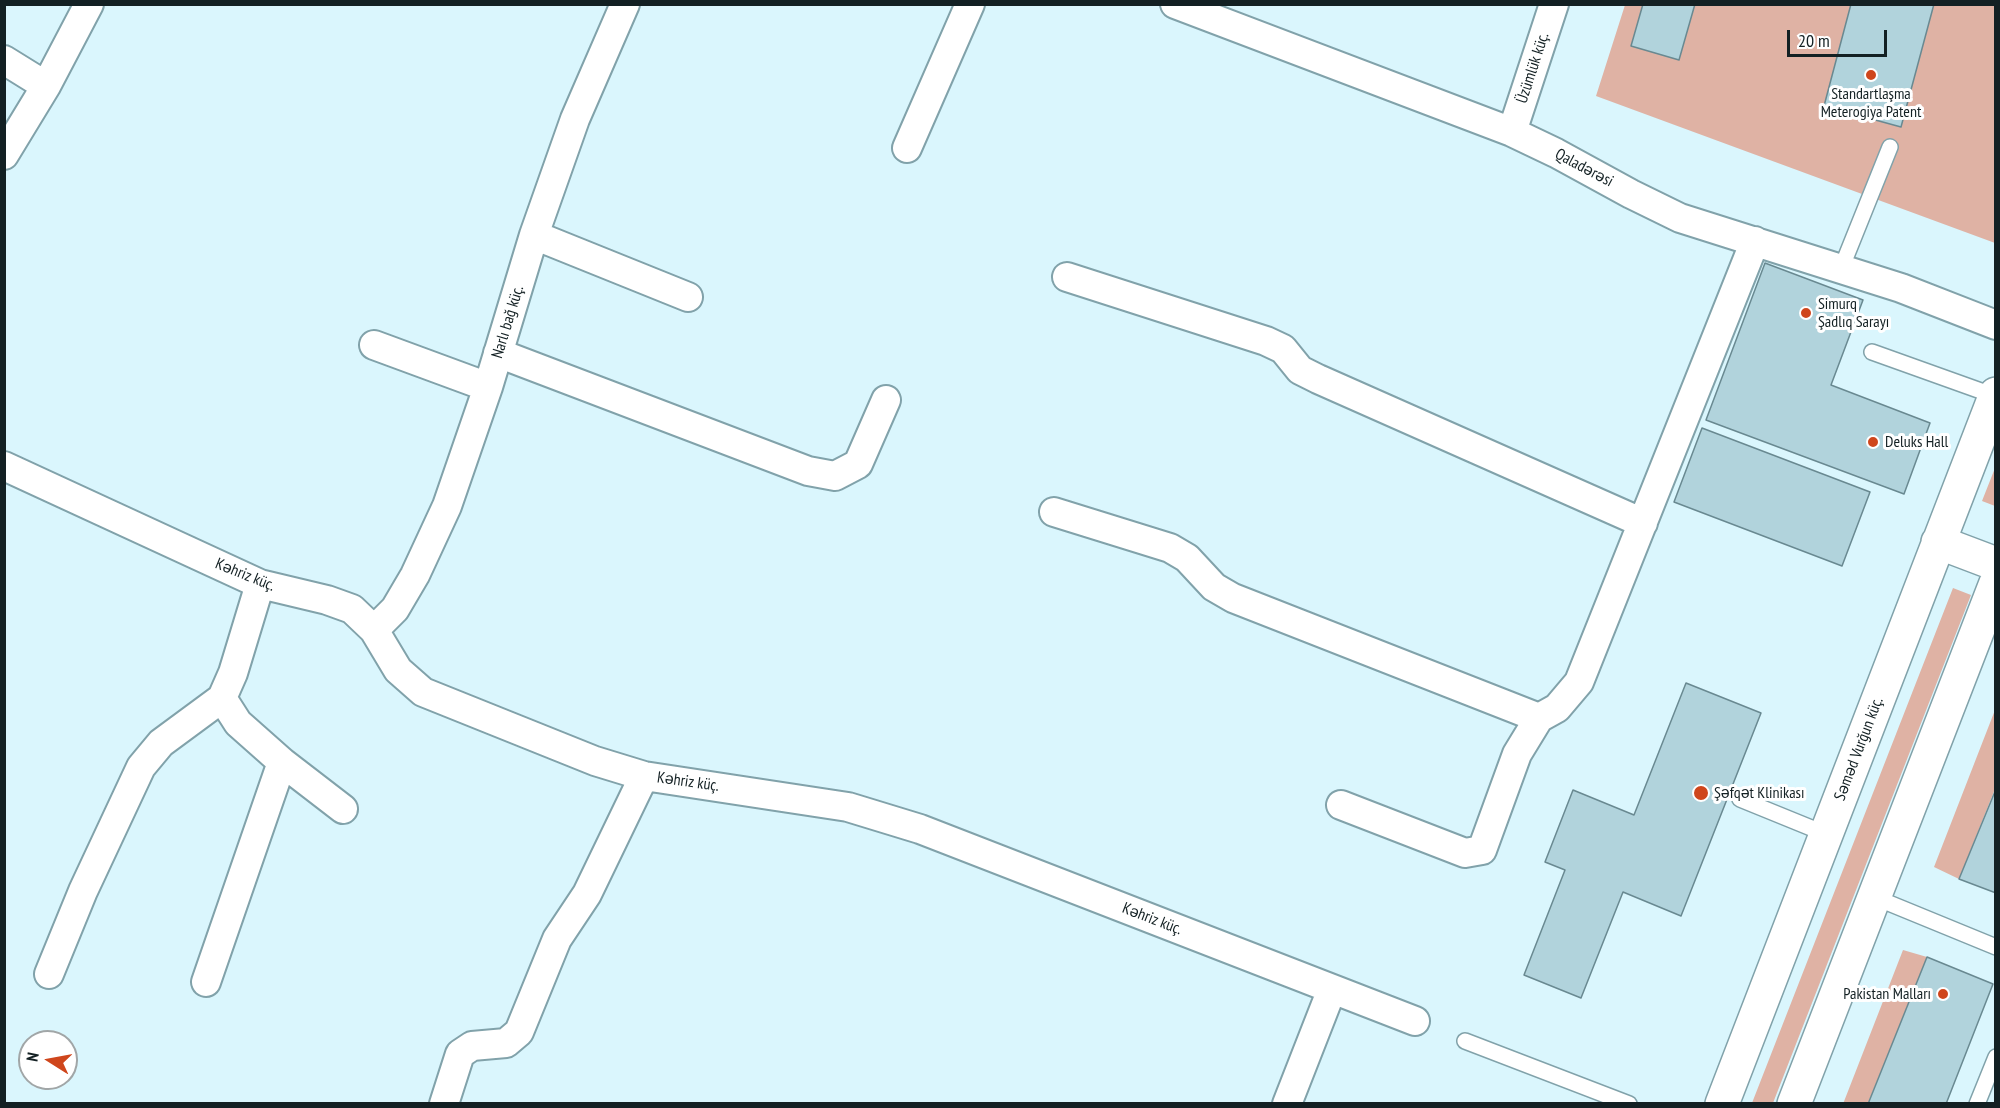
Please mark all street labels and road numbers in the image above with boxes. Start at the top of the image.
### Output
street label: Üzümlük küç. [1513,30,1553,106]
street label: Qaladərəsi [1552,145,1616,191]
street label: Narlı bağ küç. [488,283,528,361]
street label: Kəhriz küç. [212,554,278,596]
street label: Səməd Vurğun küç. [1830,694,1888,804]
street label: Kəhriz küç. [656,768,720,796]
street label: Kəhriz küç. [1119,899,1185,939]

